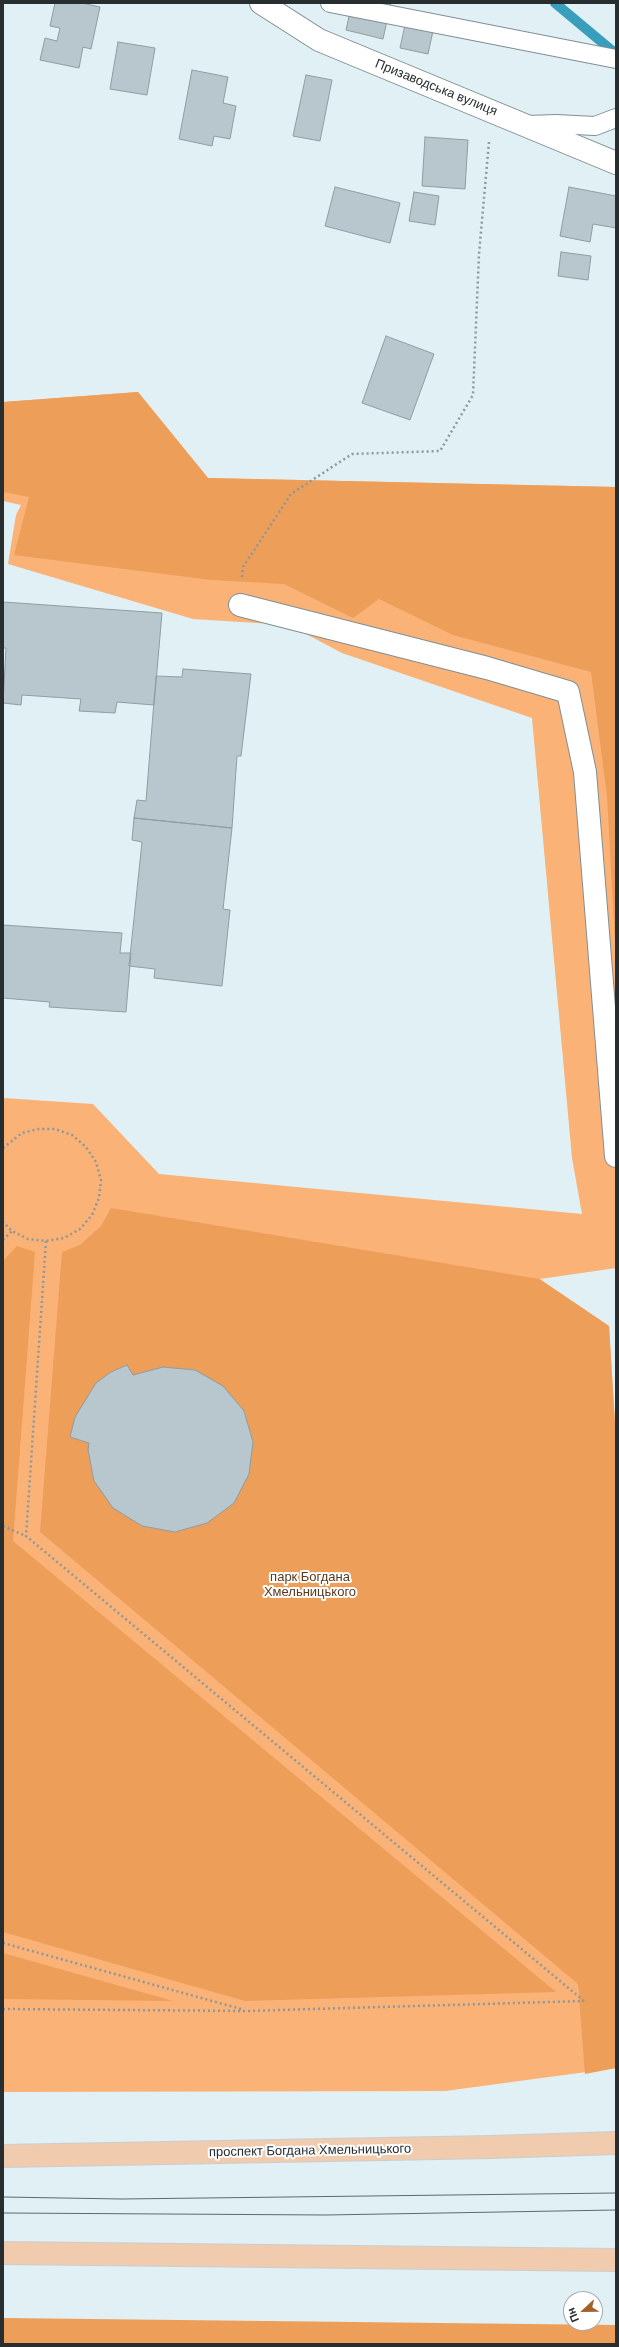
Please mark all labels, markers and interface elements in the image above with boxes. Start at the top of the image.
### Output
street label: Призаводська вулиця [373,56,499,120]
park label: парк Богдана Хмельницького [264,1570,356,1601]
street label: проспект Богдана Хмельницького [209,2141,411,2161]
north arrow [563,2291,603,2331]
text: Пн [564,2306,582,2324]

